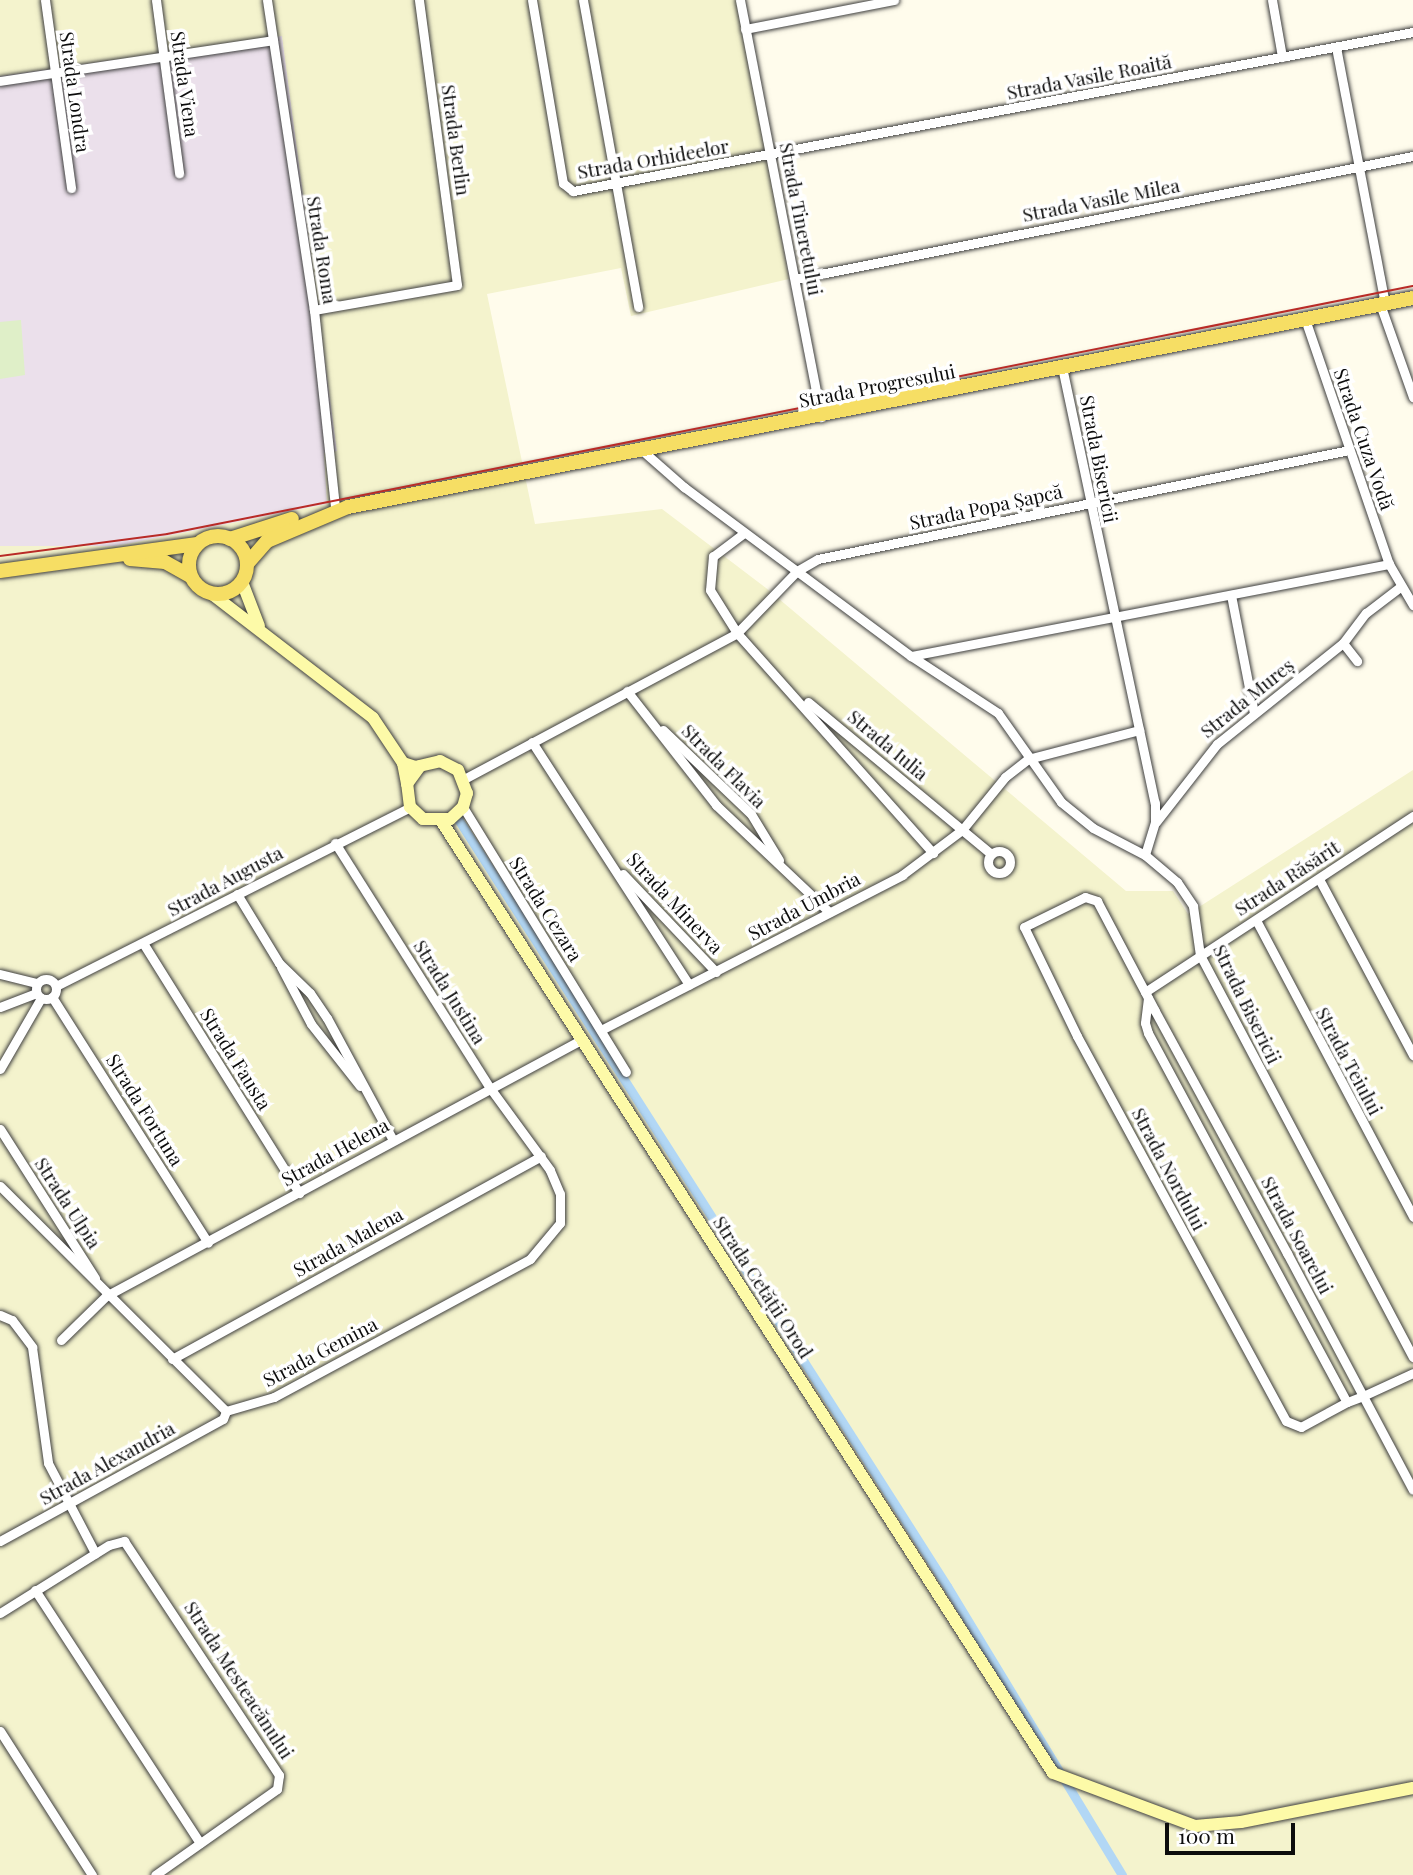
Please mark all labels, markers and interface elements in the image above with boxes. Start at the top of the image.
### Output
street label: Strada Viena [166,29,204,139]
street label: Strada Londra [55,30,95,154]
street label: Strada Vasile Roaită [1004,50,1174,104]
street label: Strada Berlin [437,83,475,197]
street label: Strada Orhideelor [575,134,731,184]
street label: Strada Tineretului [775,140,827,298]
street label: Strada Vasile Milea [1020,173,1182,227]
street label: Strada Roma [302,194,342,306]
street label: Strada Progresului [797,360,957,412]
street label: Strada Cuza Vodă [1329,365,1399,513]
street label: Strada Bisericii [1075,393,1123,525]
street label: Strada Popa Șapcă [907,480,1065,534]
street label: Strada Mureș [1196,653,1298,743]
street label: Strada Iulia [843,705,933,785]
street label: Strada Flavia [677,719,771,813]
street label: Strada Răsărit [1230,836,1344,920]
street label: Strada Augusta [163,841,287,921]
street label: Strada Minerva [622,848,728,958]
street label: Strada Cezara [505,852,587,966]
street label: Strada Umbria [744,867,864,945]
street label: Strada Justina [409,936,491,1048]
street label: Strada Bisericii [1208,941,1286,1067]
street label: Strada Teiului [1311,1003,1387,1119]
street label: Strada Fausta [196,1004,276,1114]
street label: Strada Fortuna [101,1050,189,1170]
street label: Strada Nordului [1127,1104,1211,1234]
street label: Strada Helena [277,1113,393,1191]
street label: Strada Ulpia [30,1153,106,1253]
street label: Strada Soarelui [1256,1172,1338,1298]
street label: Strada Malena [289,1203,407,1281]
street label: Strada Cetății Orod [708,1212,818,1362]
street label: Strada Gemina [259,1312,381,1392]
street label: Strada Alexandria [35,1416,179,1510]
street label: Strada Mesteacănului [180,1597,298,1763]
scale bar [1168,1808,1298,1852]
text: 100 m [1178,1821,1235,1849]

